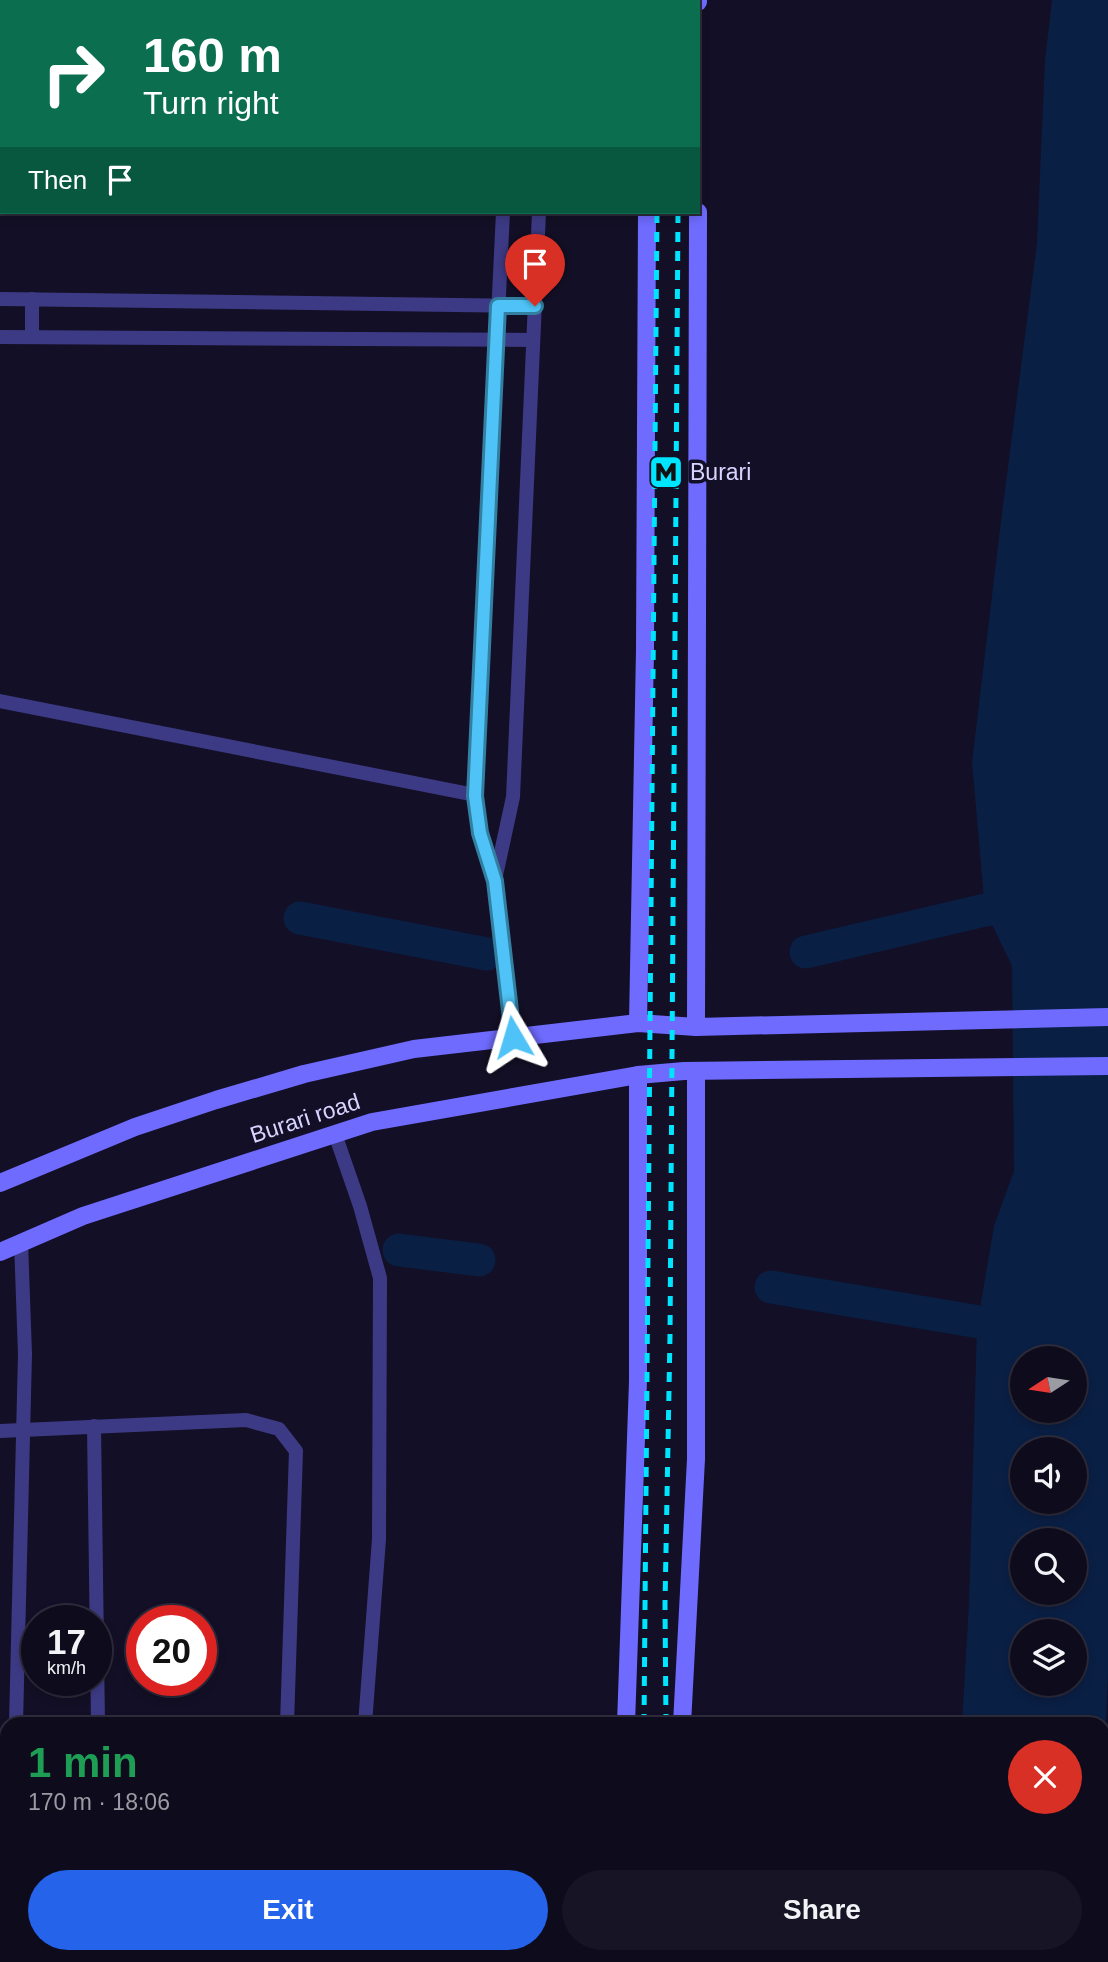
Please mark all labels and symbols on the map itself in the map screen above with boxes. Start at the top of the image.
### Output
pin [505,234,565,306]
metro station icon: Burari [647,453,685,491]
place label: Burari [690,459,751,485]
position arrow [476,1000,550,1074]
street label: Burari road [247,1088,363,1148]
north arrow [1010,1346,1087,1423]
speed limit sign: 20 [126,1605,217,1696]

